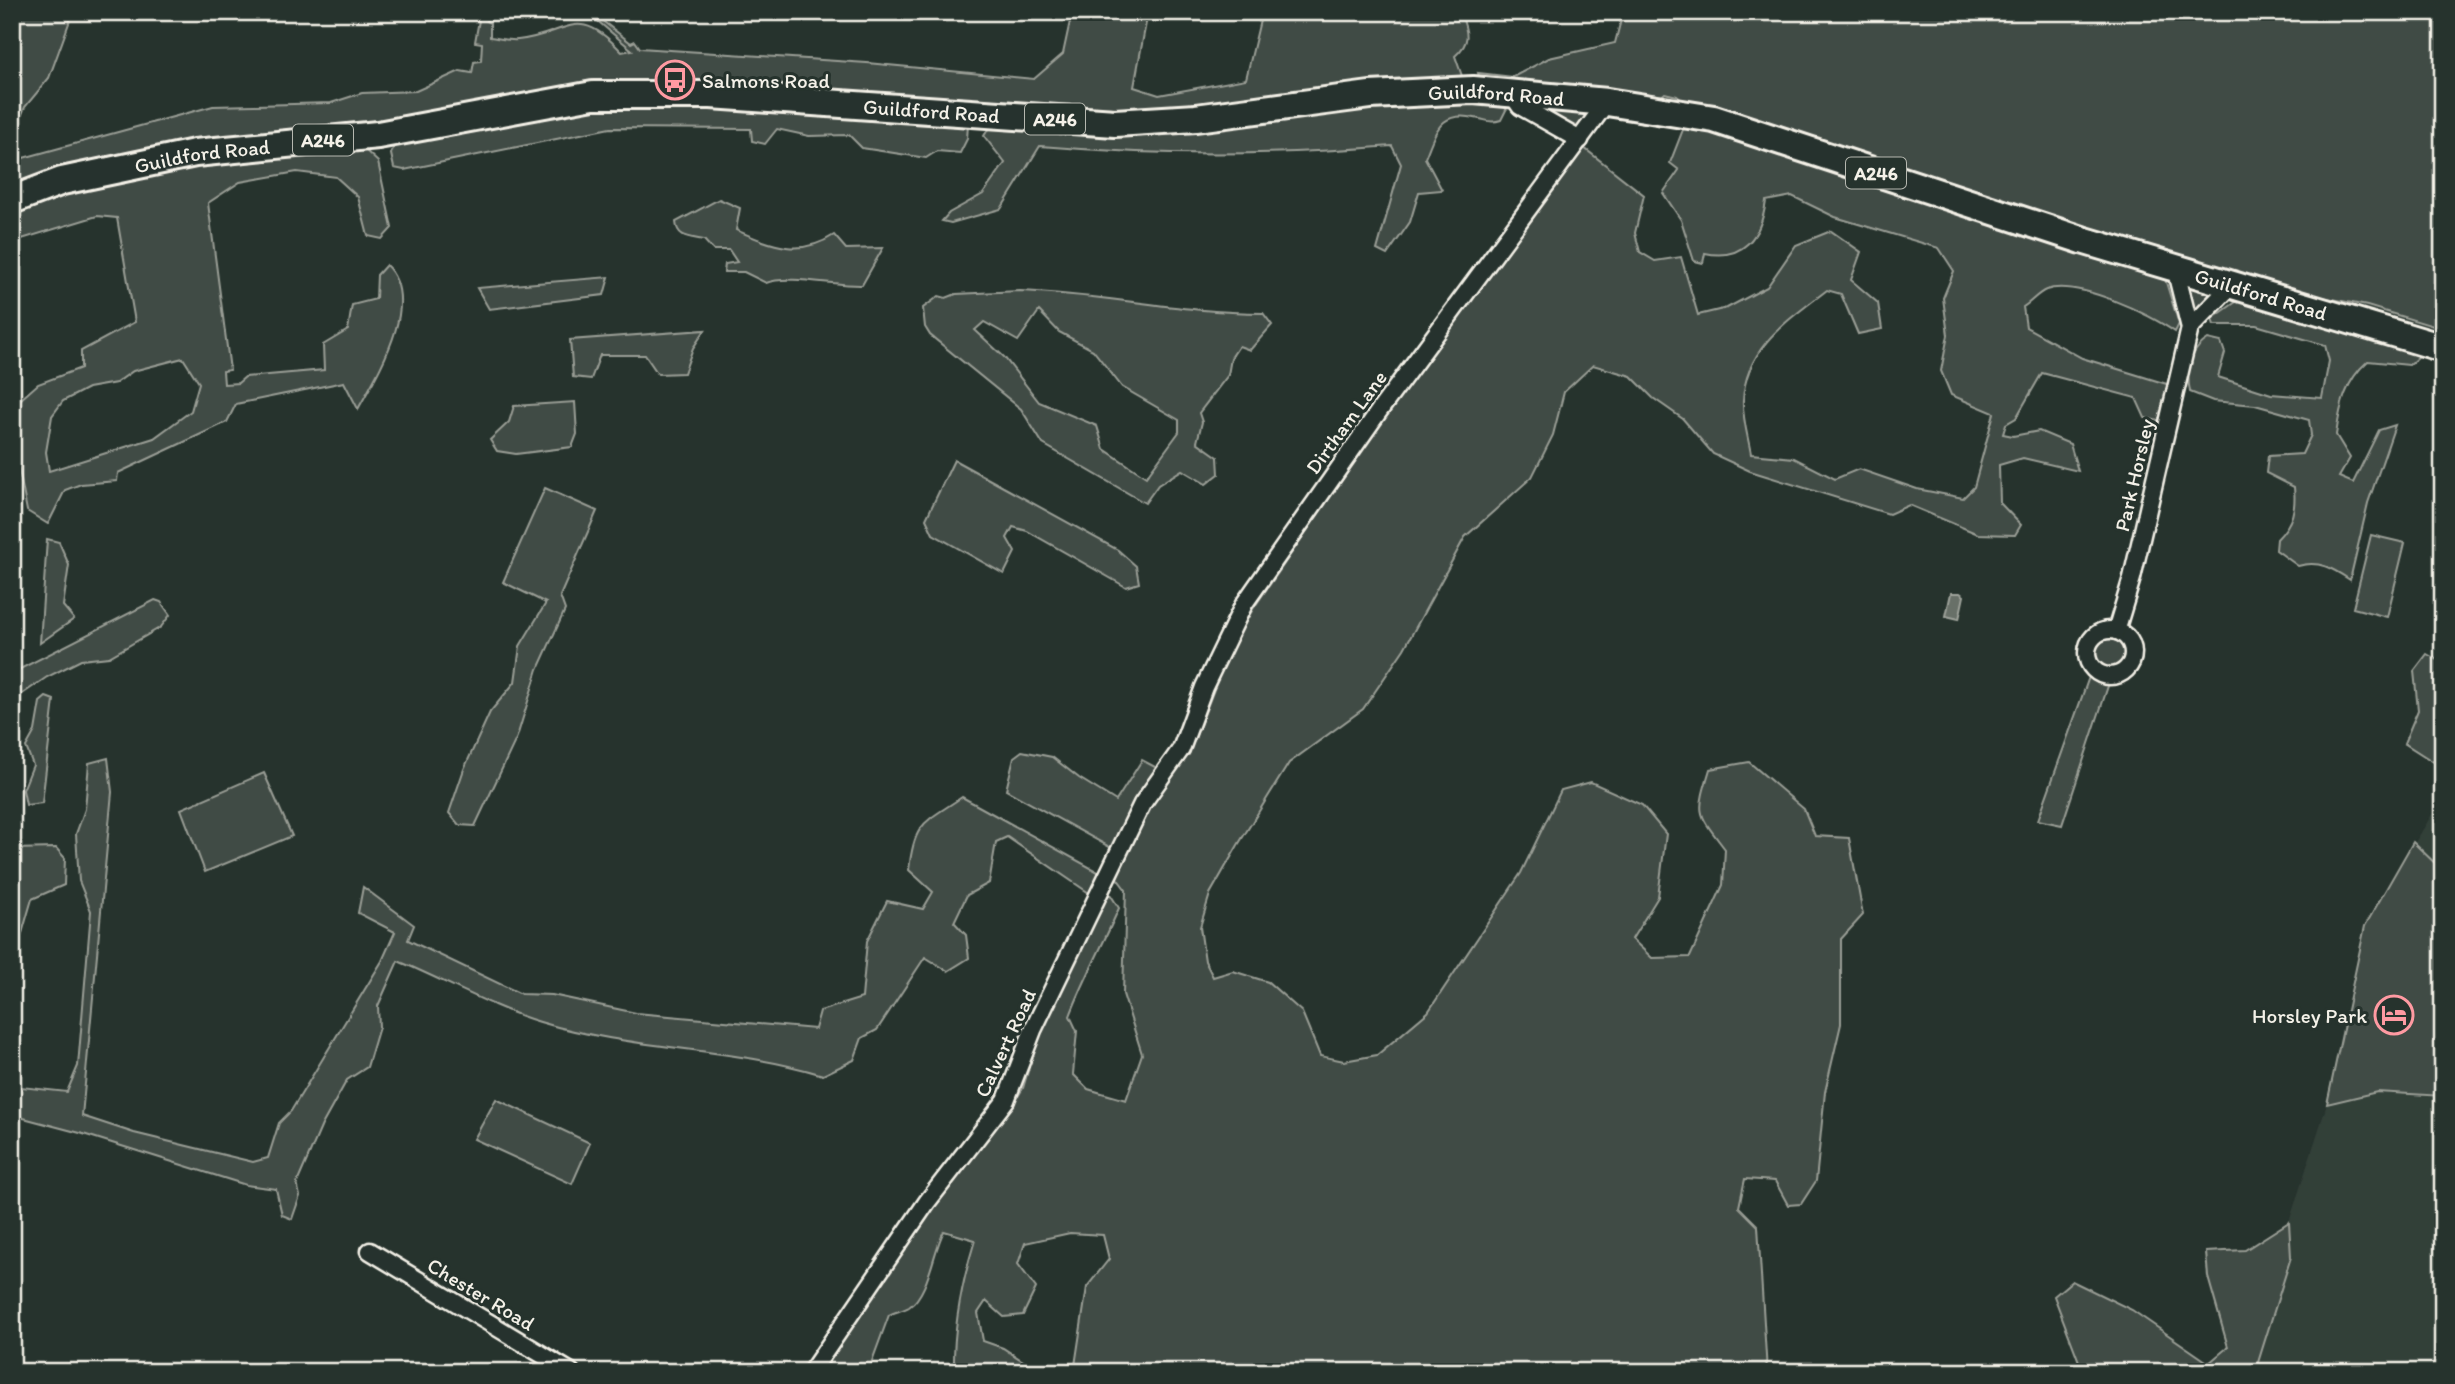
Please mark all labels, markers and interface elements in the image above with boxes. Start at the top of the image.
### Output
bus stop icon: Salmons Road [654,59,696,101]
place label: Salmons Road [702,68,830,93]
street label: Guildford Road [1427,77,1566,111]
street label: Guildford Road [862,93,1001,128]
road number: A246 [1025,104,1085,134]
road number: A246 [293,124,353,156]
street label: Guildford Road [132,133,271,178]
road number: A246 [1846,158,1906,188]
street label: Guildford Road [2192,262,2331,325]
street label: Dirtham Lane [1300,365,1392,479]
street label: Park Horsley [2109,416,2159,534]
street label: Calvert Road [969,985,1041,1101]
hotel icon: Horsley Park [2373,994,2415,1036]
place label: Horsley Park [2252,1003,2367,1028]
street label: Chester Road [423,1252,539,1336]

